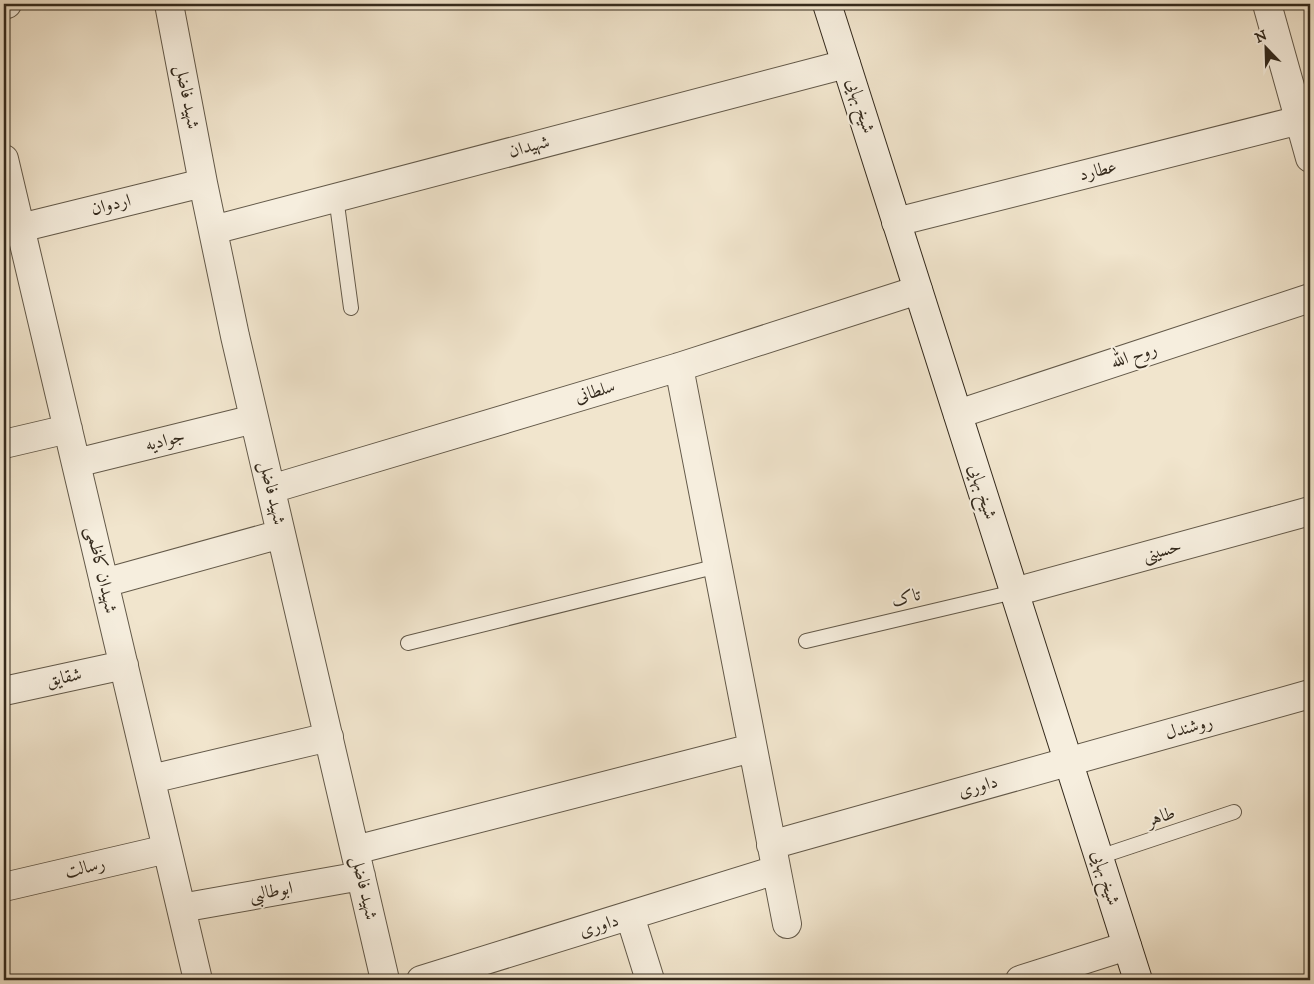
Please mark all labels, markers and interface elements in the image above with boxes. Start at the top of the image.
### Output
north arrow [1242,22,1292,72]
text: N [1253,26,1271,47]
street label: شهید فاضل [169,63,204,131]
street label: شیخ بهایی [837,76,879,138]
street label: شهیدان [506,131,552,163]
street label: عطارد [1077,156,1119,186]
street label: اردوان [89,189,133,221]
street label: روح الله [1107,334,1161,378]
street label: سلطانی [572,375,618,409]
street label: جوادیه [143,425,187,457]
street label: شهید فاضل [253,459,290,527]
street label: شیخ بهایی [959,462,1001,524]
street label: شهیدان کاظمی [80,524,122,616]
street label: حسینی [1140,535,1184,568]
street label: تاک [889,584,923,612]
street label: شقایق [44,664,84,692]
street label: روشندل [1163,711,1215,745]
street label: داوری [956,771,1000,803]
street label: طاهر [1142,802,1178,833]
street label: شیخ بهایی [1082,848,1124,910]
street label: رسالت [63,853,107,883]
street label: شهید فاضل [345,854,382,922]
street label: ابوطالبی [247,877,295,910]
street label: داوری [577,910,621,942]

